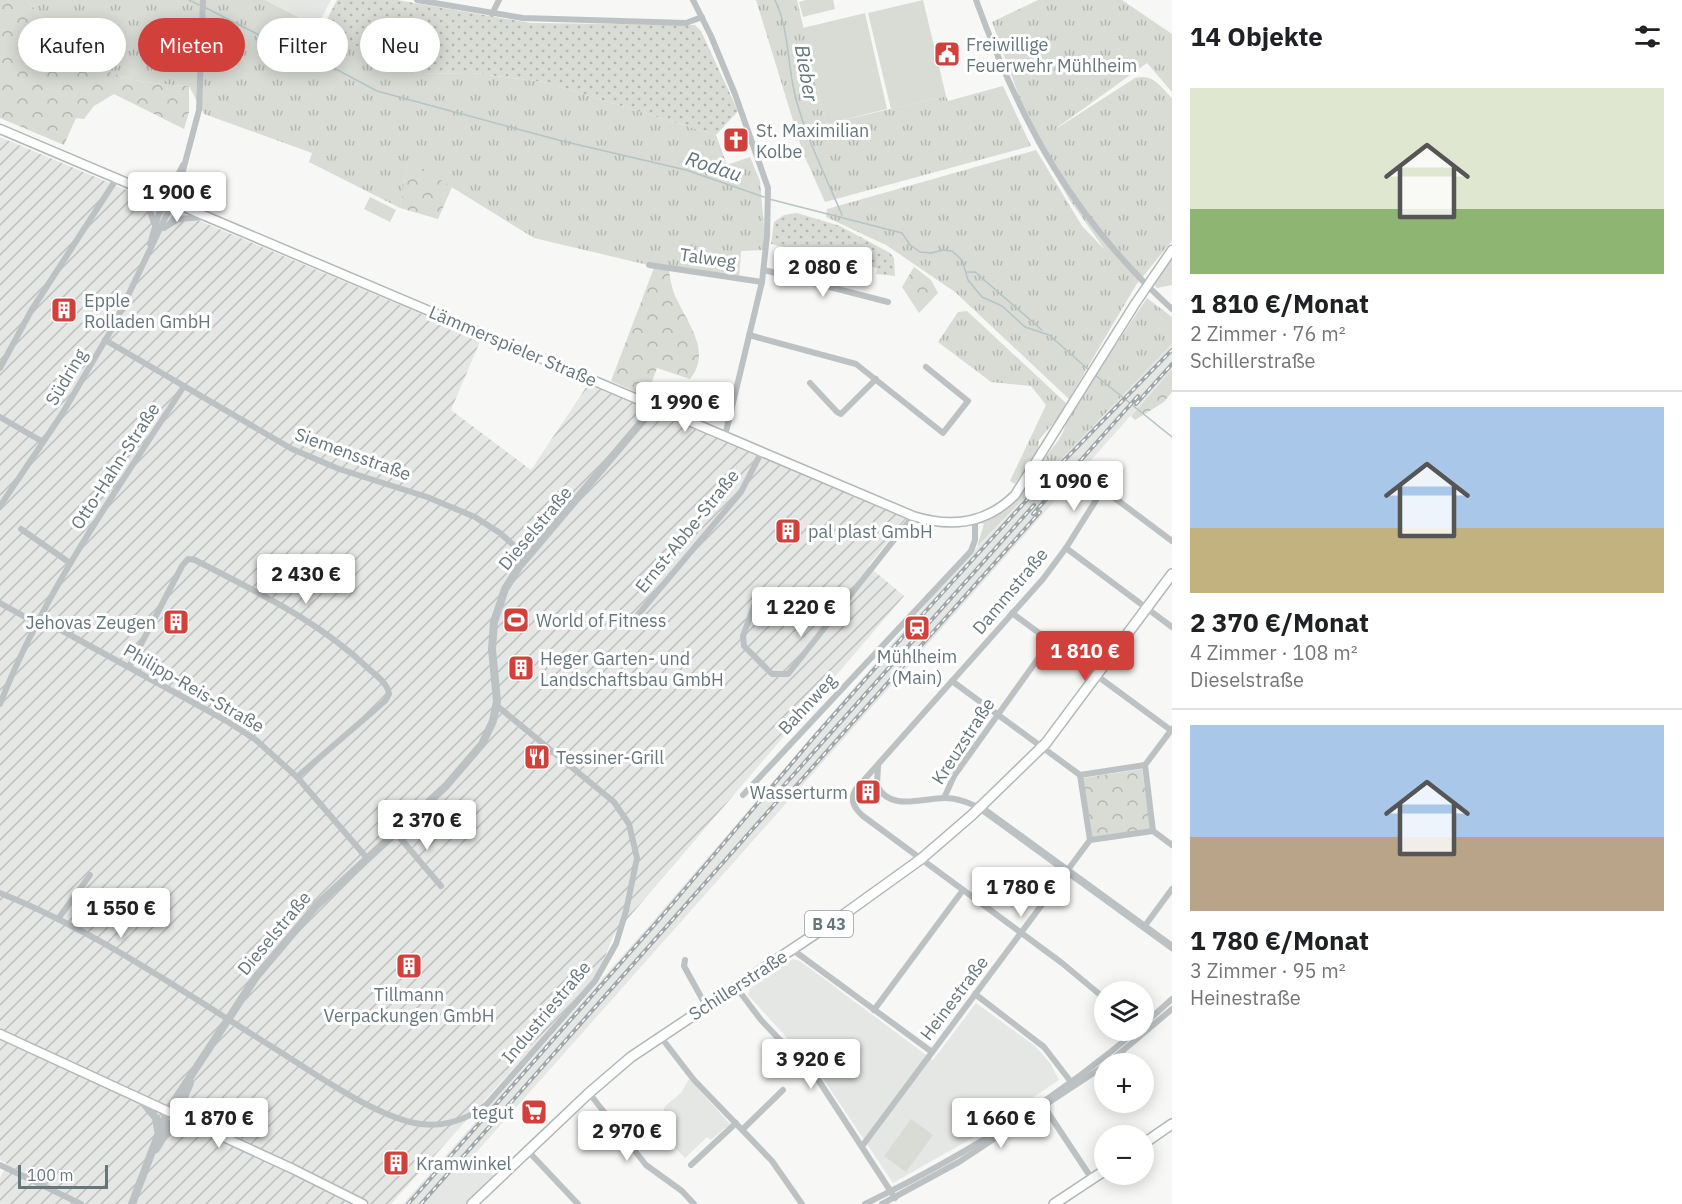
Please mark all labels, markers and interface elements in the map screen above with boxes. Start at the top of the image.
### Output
chip: Kaufen [18,18,126,72]
chip: Mieten [138,18,245,72]
chip: Filter [257,18,348,72]
chip: Neu [360,18,440,72]
text: 14 Objekte [1190,19,1323,53]
icon: filters [1631,20,1664,53]
place label: Freiwillige Feuerwehr Mühlheim [966,33,1137,77]
public building icon: Freiwillige Feuerwehr Mühlheim [932,39,962,69]
water label: Bieber [789,43,825,104]
place label: St. Maximilian Kolbe [756,119,869,163]
church icon: St. Maximilian Kolbe [721,125,751,155]
icon: home [1373,127,1481,235]
water label: Rodau [683,144,745,188]
pin: 1 900 € [122,172,232,223]
text: 1 900 € [142,178,212,205]
street label: Talweg [678,243,738,273]
pin: 2 080 € [768,247,878,298]
text: 2 080 € [788,253,858,280]
text: 1 810 €/Monat [1190,286,1369,320]
place label: Epple Rolladen GmbH [84,289,211,333]
building icon: Epple Rolladen GmbH [49,295,79,325]
street label: Lämmerspieler Straße [426,300,600,392]
text: 2 Zimmer · 76 m² [1190,320,1346,347]
street label: Südring [40,344,92,409]
text: Schillerstraße [1190,347,1315,374]
pin: 1 990 € [630,382,740,433]
text: 1 990 € [650,388,720,415]
street label: Otto-Hahn-Straße [65,398,165,534]
street label: Siemensstraße [292,422,414,486]
icon: home [1373,446,1481,554]
pin: 1 090 € [1019,461,1129,512]
street label: Ernst-Abbe-Straße [630,464,744,597]
text: 1 090 € [1039,467,1109,494]
street label: Dieselstraße [493,481,577,575]
building icon: pal plast GmbH [773,516,803,546]
place label: pal plast GmbH [808,520,933,543]
street label: Dammstraße [967,543,1053,639]
pin: 2 430 € [251,554,361,605]
text: 2 430 € [271,560,341,587]
pin: 1 220 € [746,587,856,638]
text: 1 220 € [766,593,836,620]
sports icon: World of Fitness [501,605,531,635]
text: 2 370 €/Monat [1190,605,1369,639]
building icon: Jehovas Zeugen [161,607,191,637]
place label: World of Fitness [536,609,667,632]
place label: Jehovas Zeugen [26,611,156,634]
station icon: Mühlheim (Main) [902,613,932,643]
pin: 1 810 € [1030,631,1140,682]
text: 1 810 € [1050,637,1120,664]
street label: Philipp-Reis-Straße [120,638,269,738]
text: 4 Zimmer · 108 m² [1190,639,1358,666]
place label: Mühlheim (Main) [877,645,957,689]
place label: Heger Garten- und Landschaftsbau GmbH [540,647,724,691]
building icon: Heger Garten- und Landschaftsbau GmbH [506,653,536,683]
text: Dieselstraße [1190,666,1304,693]
street label: Bahnweg [773,668,841,739]
street label: Kreuzstraße [926,693,1000,789]
restaurant icon: Tessiner-Grill [522,742,552,772]
place label: Tessiner-Grill [556,746,664,769]
icon: home [1373,764,1481,872]
building icon: Wasserturm [853,777,883,807]
place label: Wasserturm [750,781,848,804]
pin: 2 370 € [372,800,482,851]
text: 2 370 € [392,806,462,833]
pin: 1 780 € [966,867,1076,918]
text: 1 780 € [986,873,1056,900]
street label: Dieselstraße [232,886,316,980]
pin: 1 550 € [66,888,176,939]
text: 1 550 € [86,894,156,921]
road number: B 43 [805,911,853,937]
text: 1 780 €/Monat [1190,923,1369,957]
street label: Schillerstraße [684,945,792,1025]
building icon: Tillmann Verpackungen GmbH [394,951,424,981]
street label: Heinestraße [915,951,993,1045]
street label: Industriestraße [497,956,596,1068]
text: 3 Zimmer · 95 m² [1190,957,1346,984]
map controls [1094,981,1154,1185]
button: layers [1094,981,1154,1041]
place label: Tillmann Verpackungen GmbH [324,983,494,1027]
text: Heinestraße [1190,984,1301,1011]
pin: 3 920 € [756,1039,866,1090]
text: 3 920 € [776,1045,846,1072]
button: + [1094,1053,1154,1113]
supermarket icon: tegut [519,1097,549,1127]
pin: 1 870 € [164,1098,274,1149]
pin: 1 660 € [946,1098,1056,1149]
place label: tegut [472,1101,514,1124]
text: 1 870 € [184,1104,254,1131]
text: 1 660 € [966,1104,1036,1131]
pin: 2 970 € [572,1111,682,1162]
text: 2 970 € [592,1117,662,1144]
button: − [1094,1125,1154,1185]
building icon: Kramwinkel [381,1148,411,1178]
place label: Kramwinkel [416,1152,512,1175]
scale bar [18,1162,108,1190]
text: 100 m [27,1165,74,1185]

